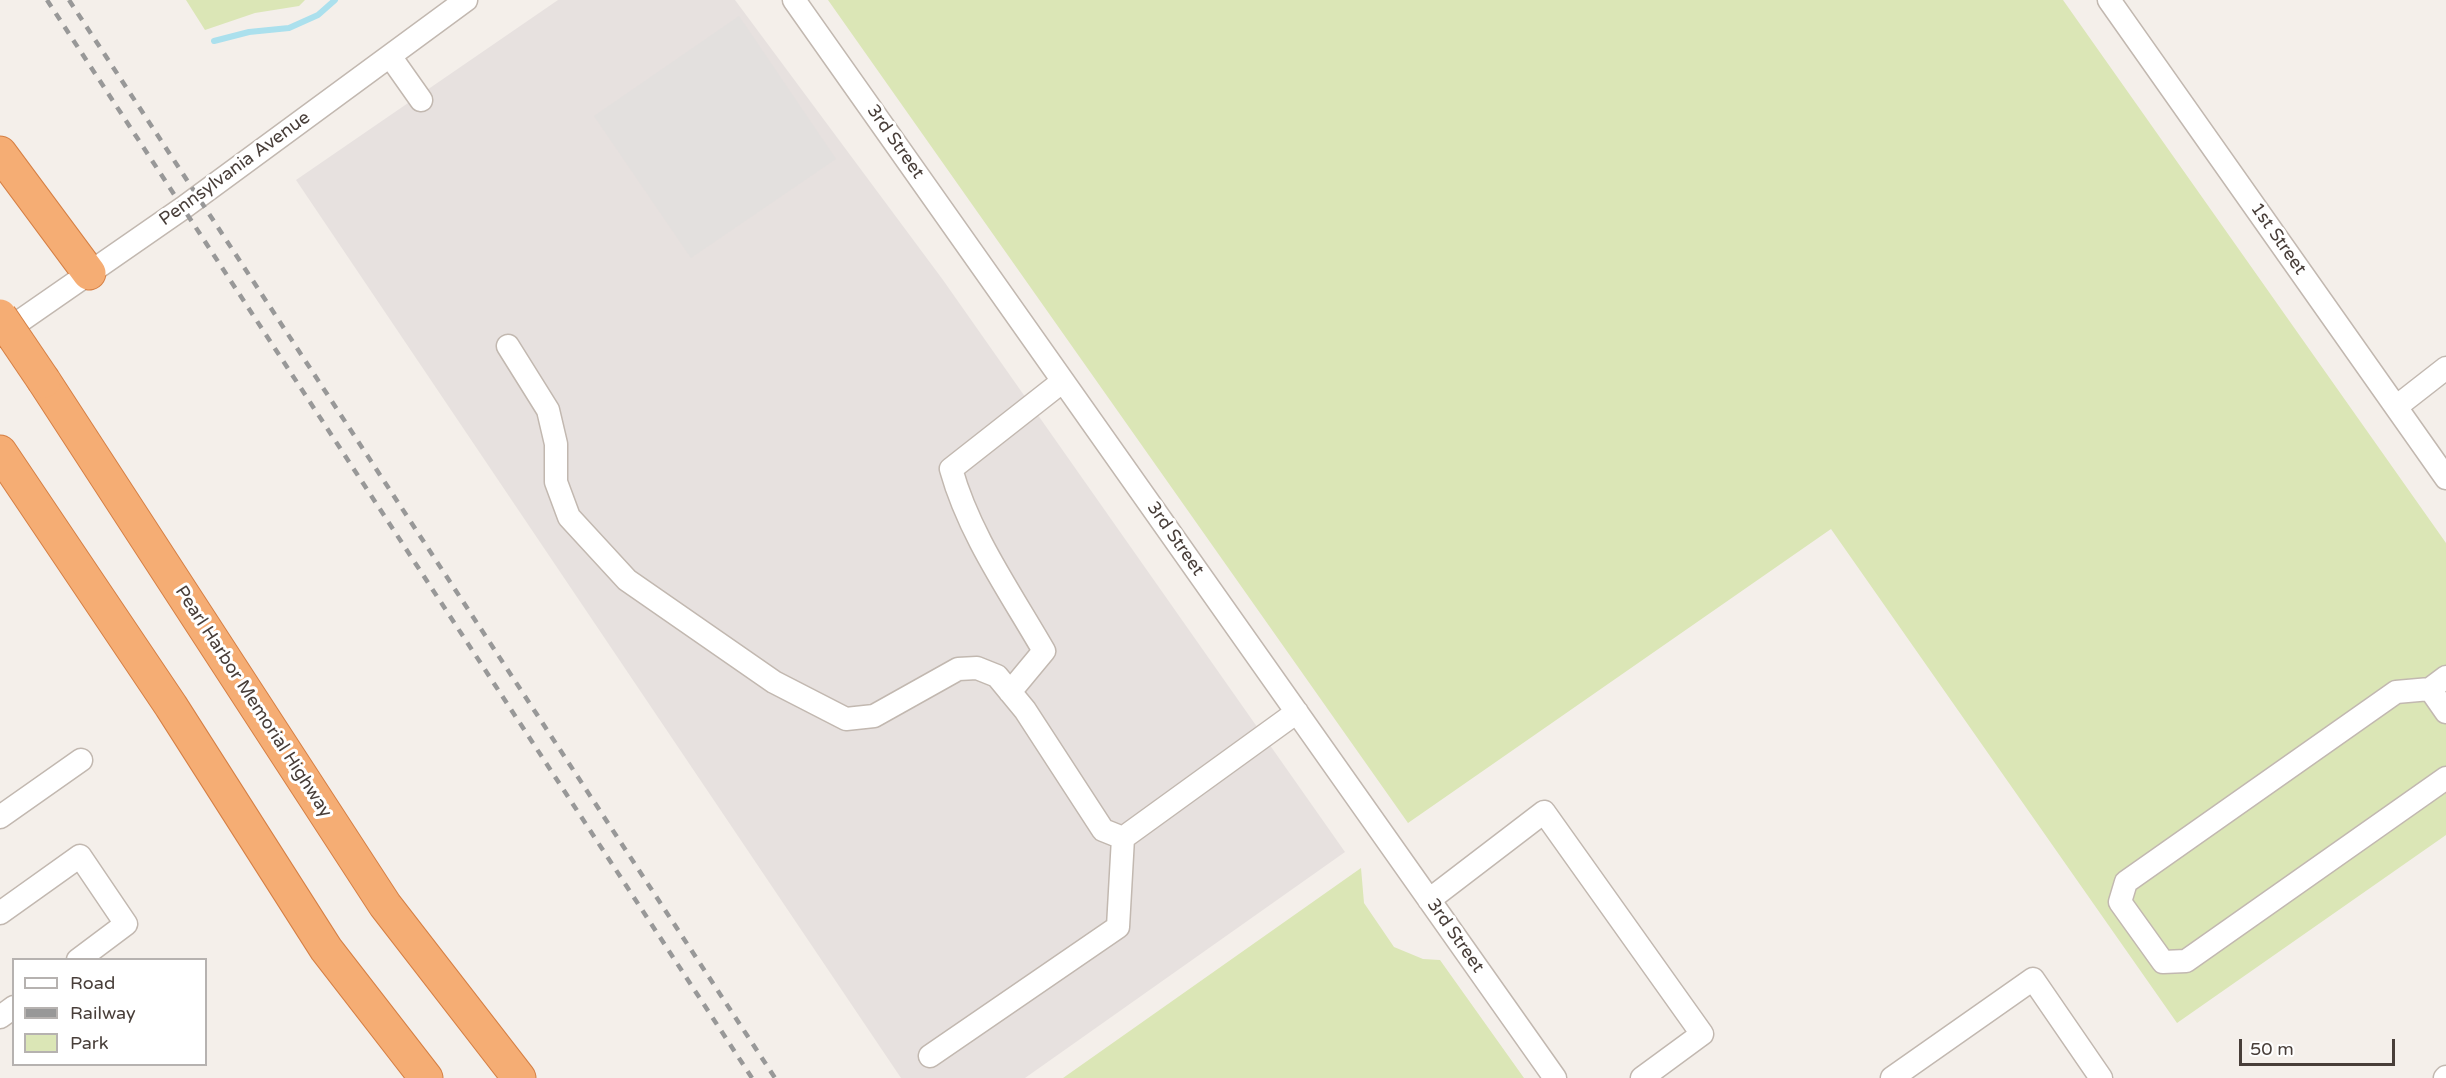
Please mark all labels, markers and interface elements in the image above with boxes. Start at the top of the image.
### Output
street label: 3rd Street [862,101,928,183]
street label: Pennsylvania Avenue [155,107,315,231]
street label: 1st Street [2245,199,2311,279]
street label: 3rd Street [1142,498,1208,580]
street label: Pearl Harbor Memorial Highway [170,582,336,822]
street label: 3rd Street [1422,895,1488,977]
legend [12,958,207,1066]
text: Road [70,972,115,994]
text: Railway [70,1002,136,1024]
scale bar [2242,1027,2398,1065]
text: Park [70,1032,108,1054]
text: 50 m [2250,1038,2294,1060]

